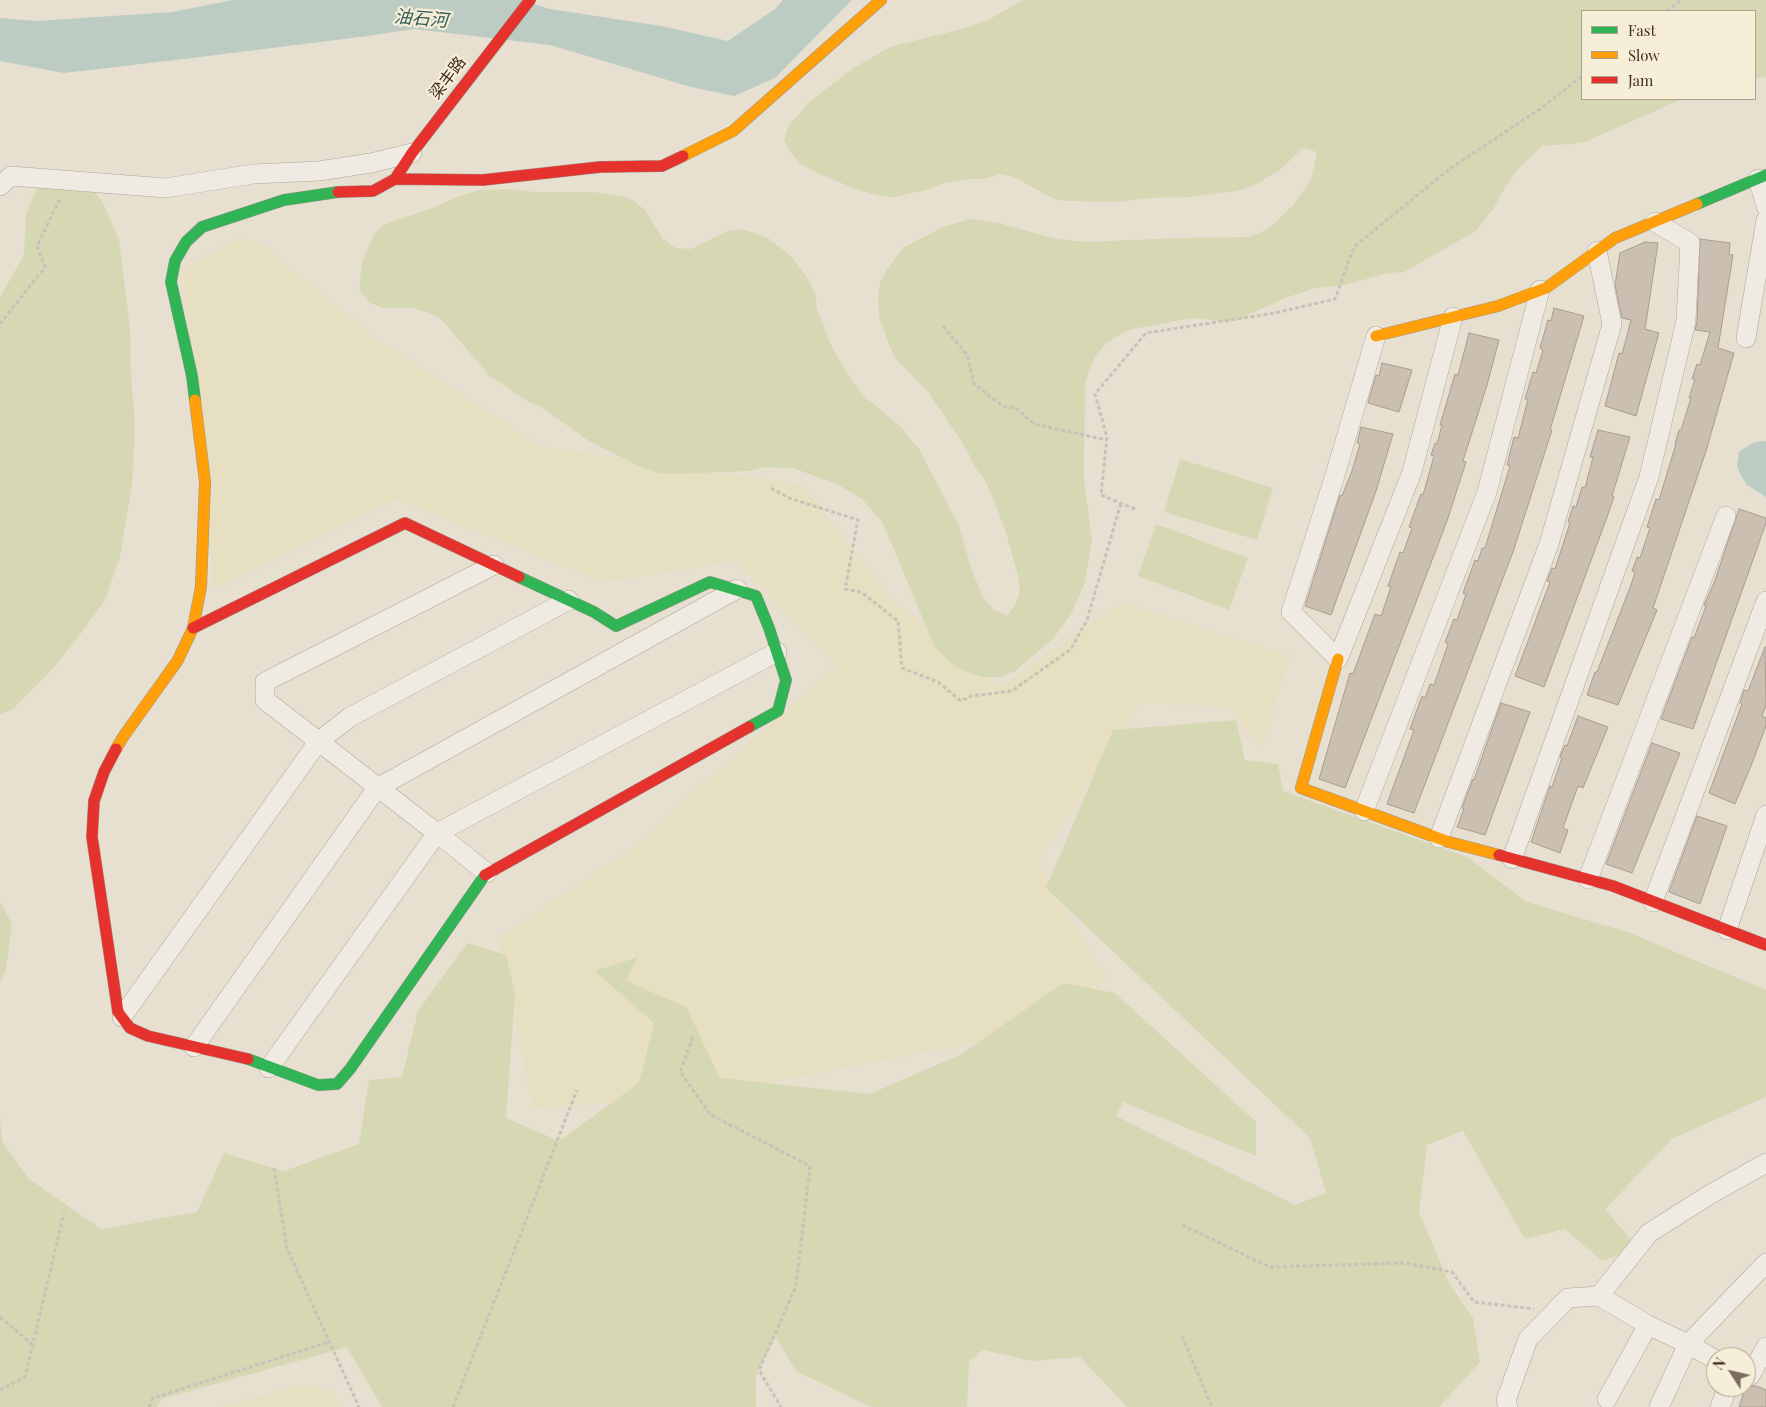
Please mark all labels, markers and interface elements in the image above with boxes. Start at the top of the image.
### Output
water label: 油石河 [393,6,449,32]
legend [1581,10,1756,100]
text: Fast [1628,20,1656,40]
text: Slow [1628,45,1660,65]
street label: 梁丰路 [426,53,470,103]
text: Jam [1628,70,1653,90]
north arrow [1706,1347,1756,1397]
text: N [1708,1354,1730,1373]

